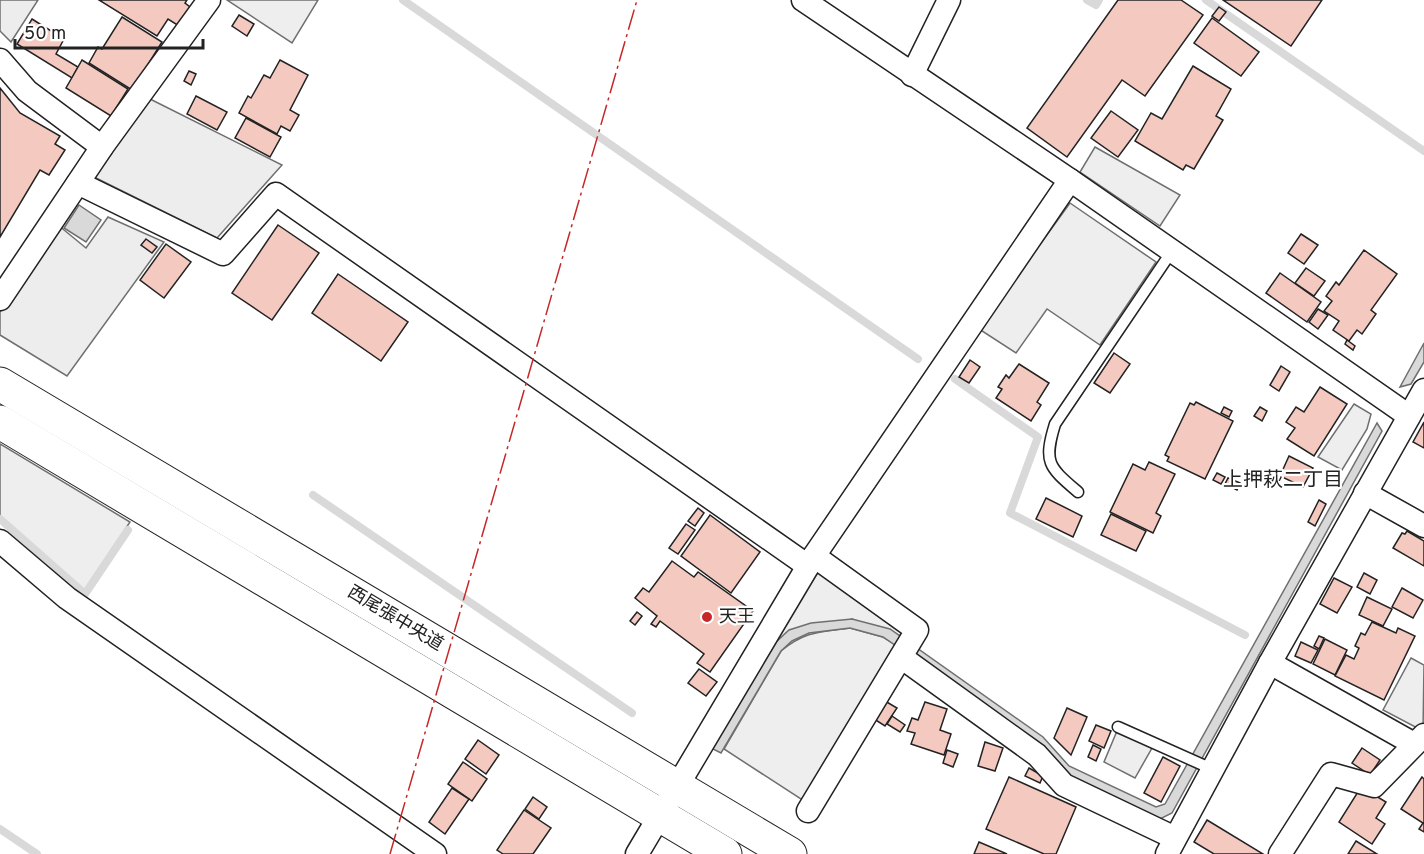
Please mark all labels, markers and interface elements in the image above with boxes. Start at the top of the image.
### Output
scale bar [15,12,202,50]
text: 50 m [24,23,66,46]
district label: 上押萩二丁目 [1223,468,1343,494]
street label: 西尾張中央道 [343,581,447,657]
place label: 天王 [719,606,755,629]
marker: 天王 [700,610,714,624]

